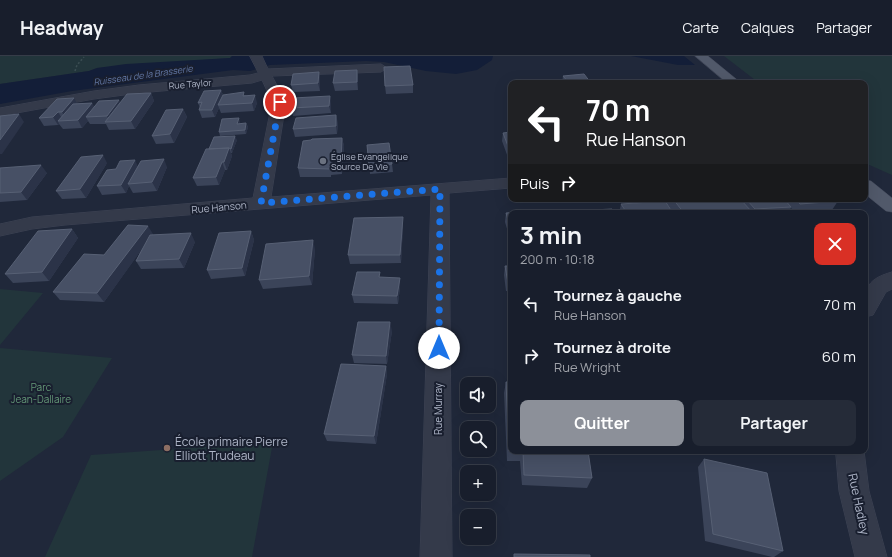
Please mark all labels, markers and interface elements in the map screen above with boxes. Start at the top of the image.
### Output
text: Headway [20,15,103,41]
text: Carte [683,18,719,37]
text: Calques [741,18,794,37]
text: Partager [816,18,872,37]
water label: Ruisseau de la Brasserie [93,61,194,88]
street label: Rue Taylor [168,76,213,92]
pin [263,85,297,119]
icon: arrive [269,91,291,113]
text: 70 m [586,91,650,129]
icon: left [520,96,572,148]
text: Rue Hanson [586,127,686,151]
place label: Église Evangelique Source De Vie [331,150,408,173]
marker: Église Evangelique Source De Vie [318,156,328,166]
icon: right [557,172,579,194]
text: Puis [520,173,549,194]
street label: Rue Hanson [191,198,247,216]
text: 3 min [520,218,582,251]
button: close [814,223,856,265]
text: 200 m · 10:18 [520,250,595,268]
text: Tournez à gauche [554,285,682,306]
icon: left [520,293,542,315]
text: 70 m [824,294,856,315]
text: Rue Hanson [554,306,626,324]
position arrow [418,327,460,369]
text: Tournez à droite [554,337,671,358]
icon: right [520,345,542,367]
text: 60 m [822,346,856,367]
text: Rue Wright [554,358,621,376]
map controls [460,377,496,545]
button: sound [460,377,496,413]
park label: Parc Jean-Dallaire [11,380,71,406]
street label: Rue Murray [431,382,445,435]
button: Quitter [520,400,684,446]
button: Partager [692,400,856,446]
button: search [460,421,496,457]
place label: École primaire Pierre Elliott Trudeau [175,433,288,464]
marker: École primaire Pierre Elliott Trudeau [162,443,172,453]
button: + [460,465,496,501]
street label: Rue Hadley [844,472,874,537]
button: − [460,509,496,545]

